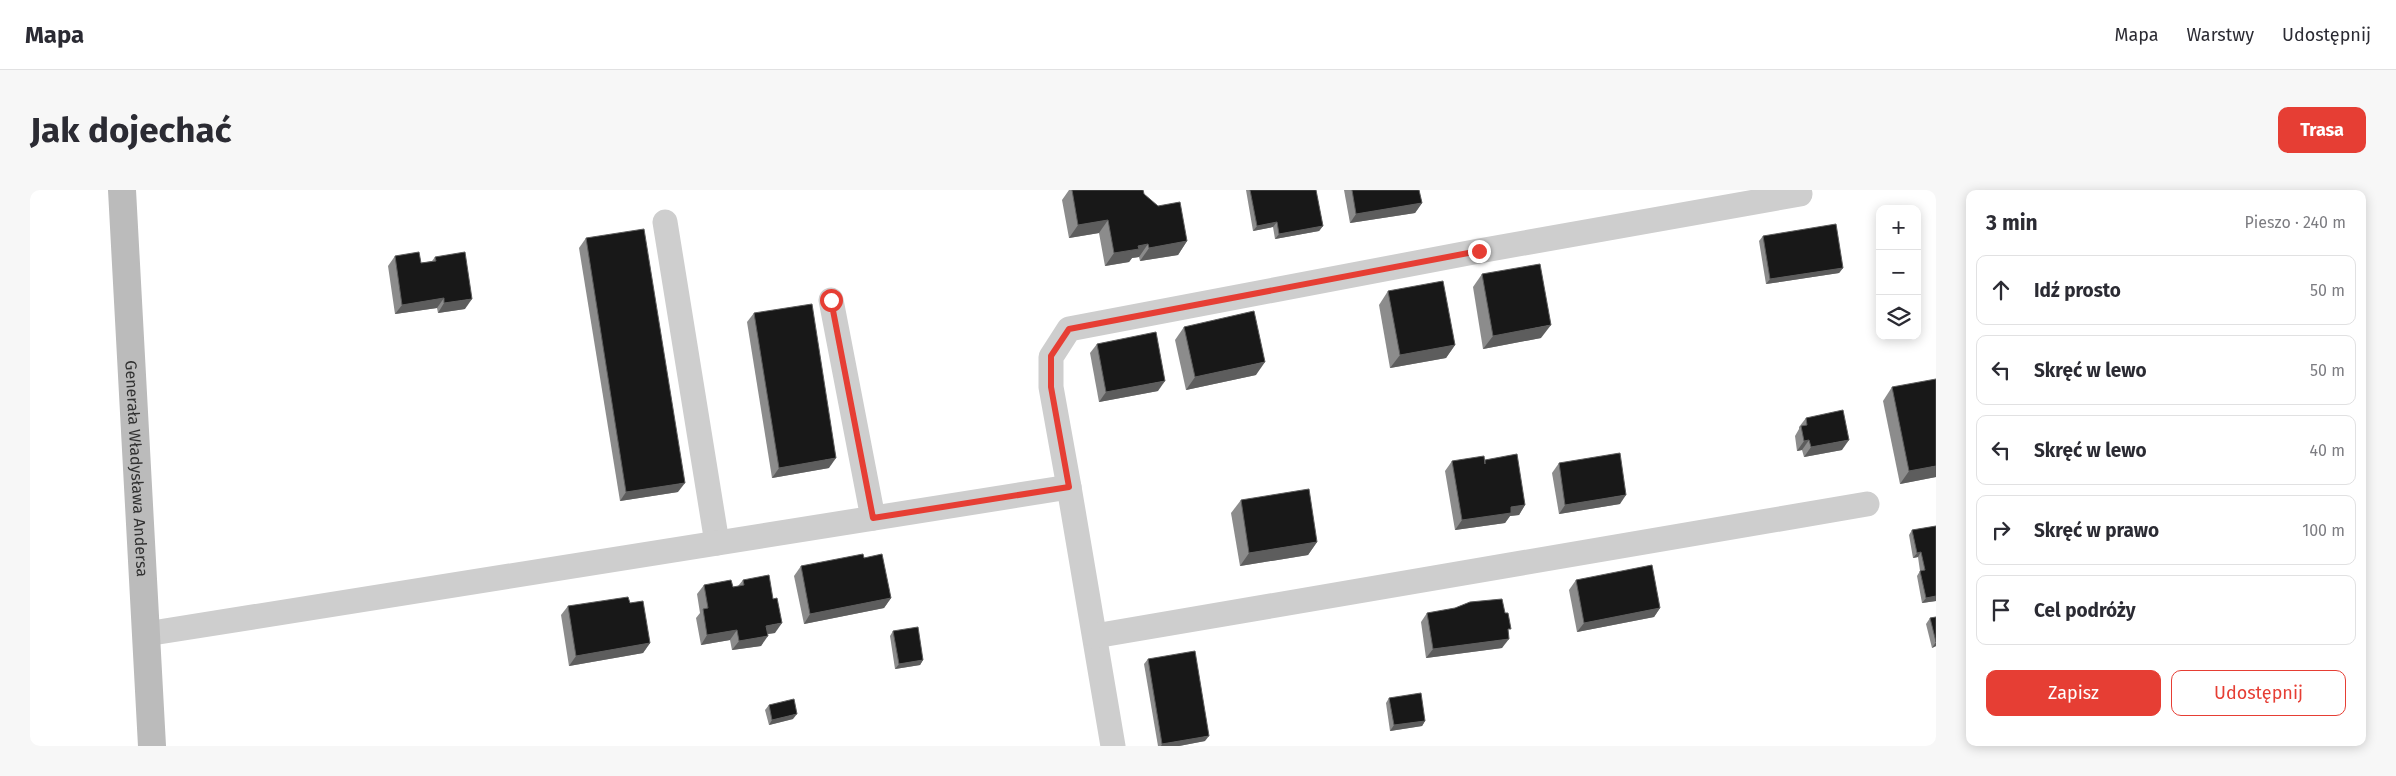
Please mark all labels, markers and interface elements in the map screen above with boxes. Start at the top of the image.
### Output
text: Mapa [25,21,84,49]
text: Mapa [2114,24,2159,46]
text: Warstwy [2187,24,2254,46]
text: Udostępnij [2282,24,2371,46]
button: Trasa [2278,107,2366,153]
text: Jak dojechać [30,109,231,151]
map controls [1876,205,1921,340]
button: + [1876,205,1921,250]
text: 3 min [1986,210,2038,236]
text: Pieszo · 240 m [2245,213,2346,232]
route end [1468,240,1491,263]
button: − [1876,250,1921,295]
icon: ahead [1987,276,2015,304]
text: Idź prosto [2034,279,2121,302]
text: 50 m [2310,281,2345,300]
route start [820,289,843,312]
button: layers [1876,295,1921,340]
icon: left [1987,356,2015,384]
text: Skręć w lewo [2034,359,2147,382]
street label: Generała Władysława Andersa [121,360,152,577]
text: 50 m [2310,361,2345,380]
icon: left [1987,436,2015,464]
text: Skręć w lewo [2034,439,2147,462]
text: 40 m [2310,441,2345,460]
icon: right [1987,516,2015,544]
text: Skręć w prawo [2034,519,2159,542]
text: 100 m [2302,521,2345,540]
icon: arrive [1987,596,2015,624]
text: Cel podróży [2034,599,2136,622]
button: Zapisz [1986,670,2161,716]
button: Udostępnij [2171,670,2346,716]

